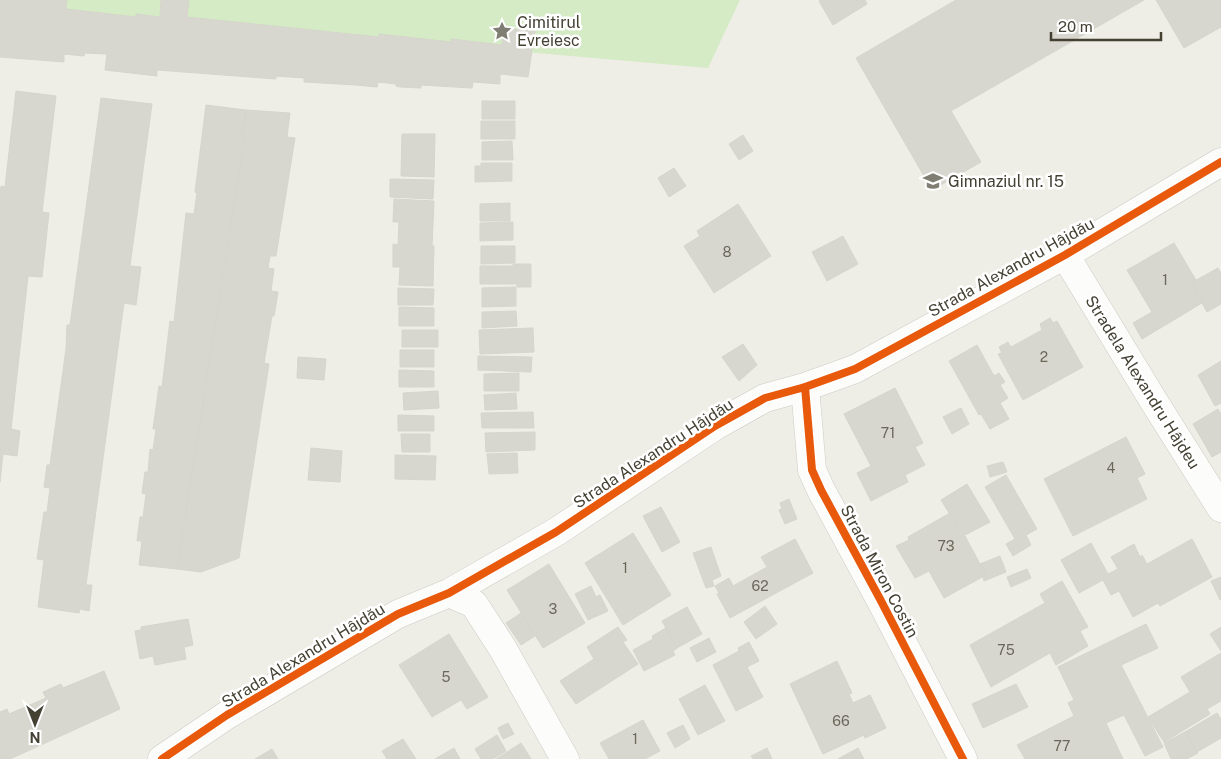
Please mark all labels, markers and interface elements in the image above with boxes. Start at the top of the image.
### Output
scale bar [1051,10,1161,42]
place label: Cimitirul Evreiesc [517,13,581,50]
text: 20 m [1058,18,1093,35]
place icon: Cimitirul Evreiesc [491,20,513,42]
school or university icon: Gimnaziul nr. 15 [922,170,944,192]
place label: Gimnaziul nr. 15 [948,172,1064,191]
street label: Strada Alexandru Hâjdău [925,214,1098,321]
house number: 8 [722,244,732,260]
house number: 1 [1162,272,1168,288]
street label: Stradela Alexandru Hâjdeu [1081,292,1204,472]
house number: 2 [1040,349,1048,365]
street label: Strada Alexandru Hâjdău [570,395,737,512]
house number: 71 [881,425,895,441]
house number: 4 [1107,460,1116,476]
street label: Strada Miron Costin [837,502,923,641]
house number: 73 [938,538,955,554]
house number: 1 [622,560,628,576]
house number: 62 [751,578,769,594]
street label: Strada Alexandru Hâjdău [218,599,388,712]
house number: 3 [549,601,558,617]
house number: 75 [997,642,1015,658]
house number: 5 [442,669,451,685]
north arrow [10,699,60,749]
house number: 66 [832,713,850,729]
text: N [30,729,40,745]
house number: 1 [632,731,638,747]
house number: 77 [1054,738,1071,754]

